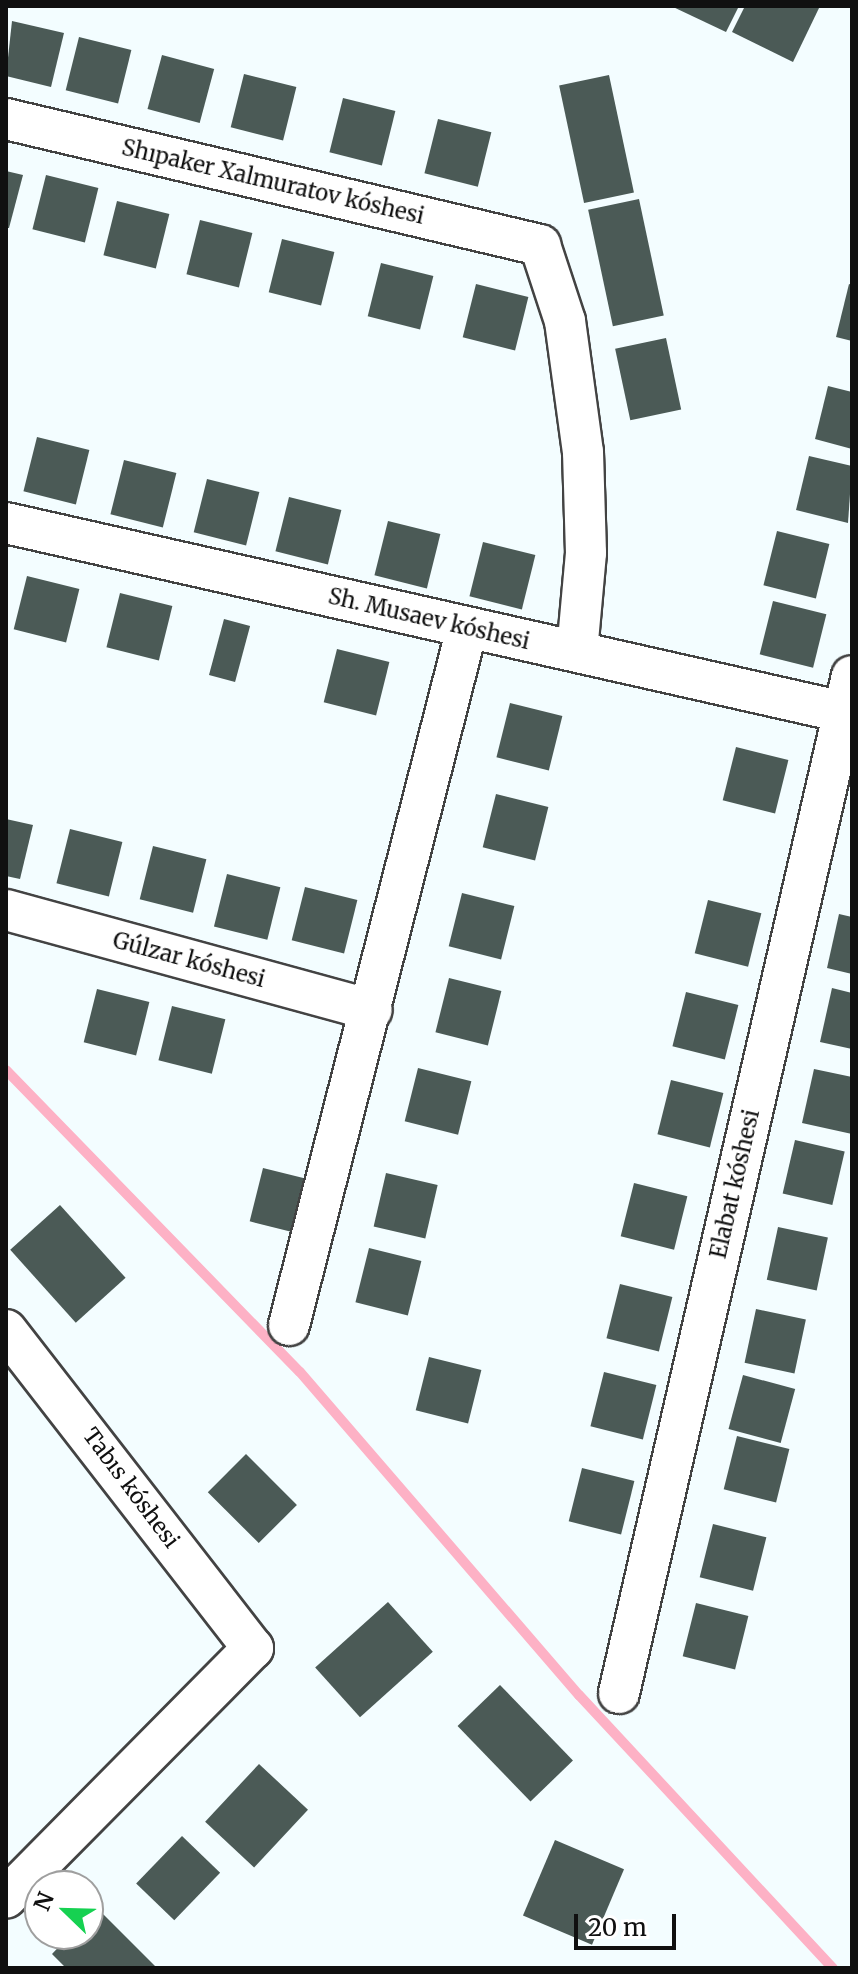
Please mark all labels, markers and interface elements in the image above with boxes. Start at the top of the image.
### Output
street label: Shıpaker Xalmuratov kóshesi [119,134,427,230]
street label: Sh. Musaev kóshesi [326,583,532,655]
street label: Gúlzar kóshesi [110,927,268,993]
street label: Elabat kóshesi [705,1107,765,1261]
street label: Tabıs kóshesi [77,1423,185,1553]
north arrow [24,1870,104,1950]
text: N [27,1888,60,1915]
scale bar [578,1898,680,1948]
text: 20 m [588,1912,647,1943]

